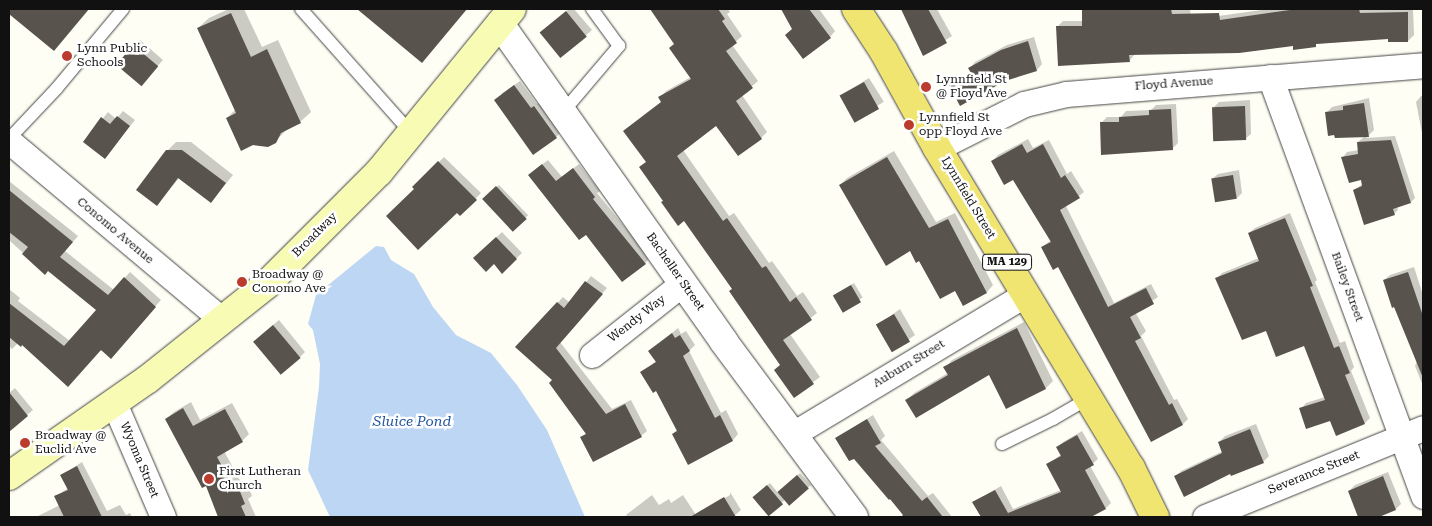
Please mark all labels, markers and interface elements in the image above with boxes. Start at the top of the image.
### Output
place label: Lynn Public Schools [77,42,147,70]
marker: Lynn Public Schools [61,50,73,62]
place label: Lynnfield St @ Floyd Ave [936,73,1007,101]
street label: Floyd Avenue [1134,74,1214,94]
marker: Lynnfield St @ Floyd Ave [920,81,932,93]
place label: Lynnfield St opp Floyd Ave [919,111,1002,139]
marker: Lynnfield St opp Floyd Ave [903,119,915,131]
street label: Lynnfield Street [938,154,998,242]
street label: Conomo Avenue [74,195,156,267]
street label: Broadway [290,210,340,260]
street label: Bacheller Street [643,230,707,314]
street label: Bailey Street [1328,250,1366,324]
road number: MA 129 [982,253,1032,270]
place label: Broadway @ Conomo Ave [252,268,326,296]
marker: Broadway @ Conomo Ave [236,276,248,288]
street label: Wendy Way [605,292,669,346]
street label: Auburn Street [871,337,947,391]
water label: Sluice Pond [373,413,451,429]
street label: Wyoma Street [117,420,161,500]
place label: Broadway @ Euclid Ave [35,429,106,457]
marker: Broadway @ Euclid Ave [19,437,31,449]
street label: Severance Street [1266,448,1362,498]
place label: First Lutheran Church [219,465,301,493]
marker: First Lutheran Church [203,473,215,485]

